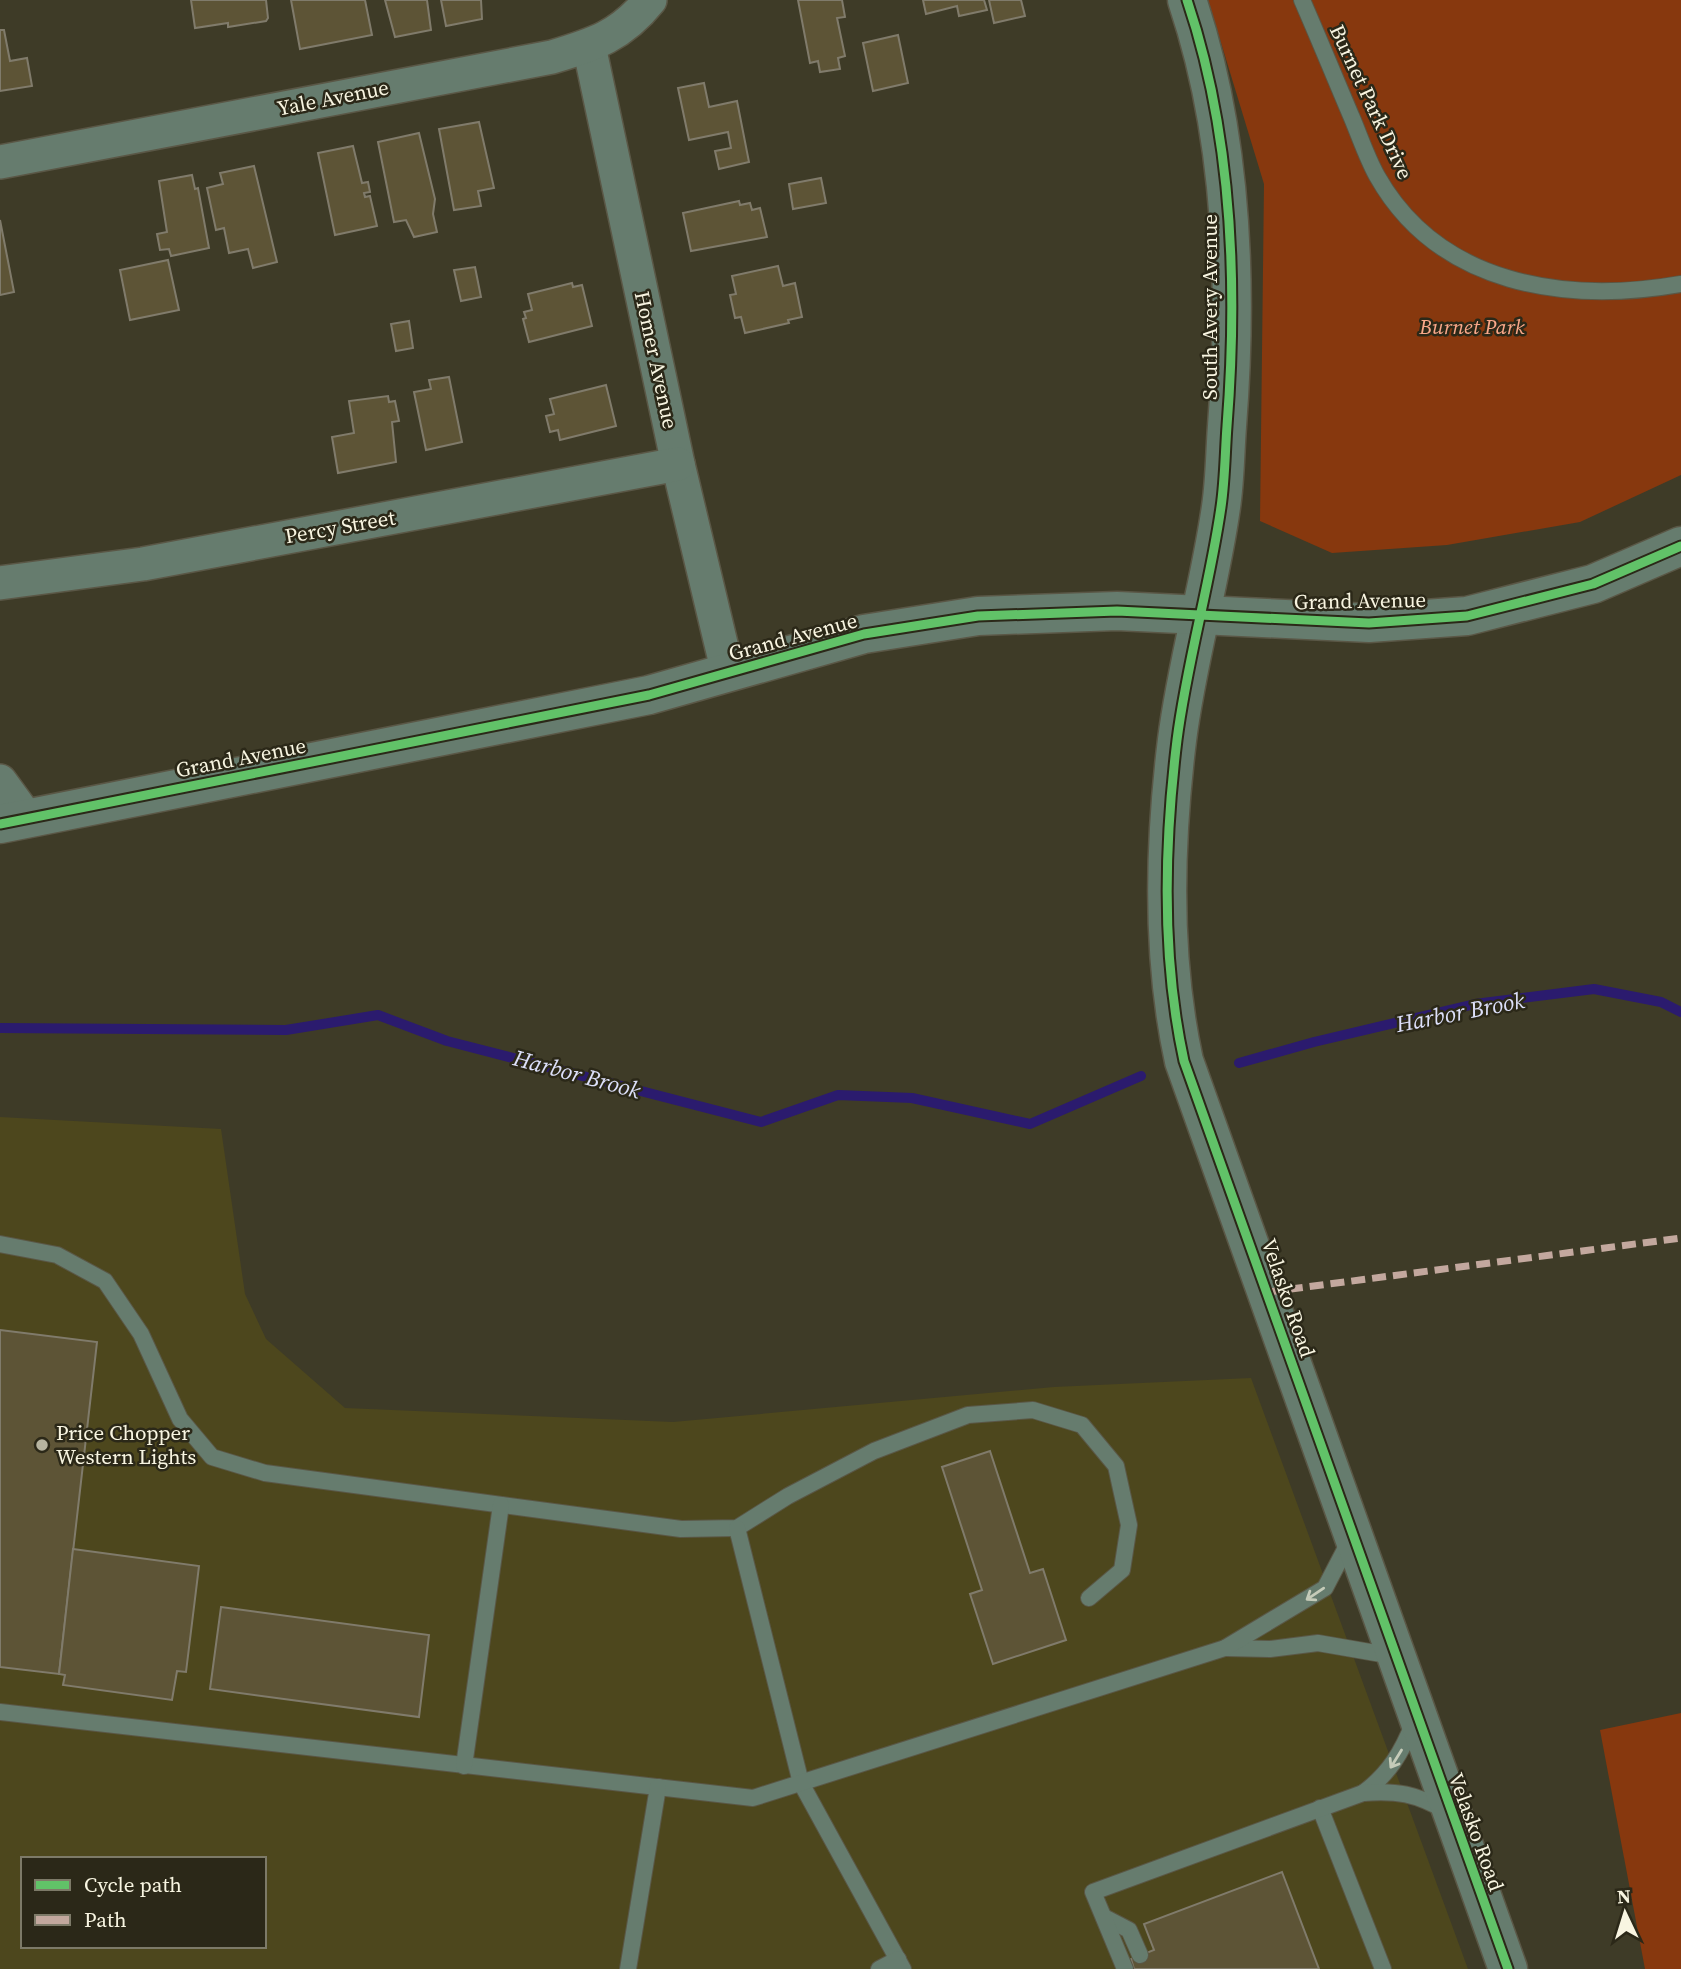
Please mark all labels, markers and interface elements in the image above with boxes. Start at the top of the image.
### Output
street label: Burnet Park Drive [1323,20,1420,184]
street label: Yale Avenue [275,72,391,123]
street label: South Avery Avenue [1195,214,1224,400]
street label: Homer Avenue [628,288,685,431]
park label: Burnet Park [1418,312,1525,341]
street label: Percy Street [282,503,398,550]
street label: Grand Avenue [1294,585,1426,616]
street label: Grand Avenue [725,605,860,668]
street label: Grand Avenue [173,731,308,784]
water label: Harbor Brook [1392,984,1527,1040]
water label: Harbor Brook [509,1041,644,1106]
street label: Velasko Road [1255,1235,1322,1361]
place label: Price Chopper Western Lights [56,1418,196,1471]
marker: Price Chopper Western Lights [34,1437,50,1453]
one-way arrow [1306,1587,1326,1601]
one-way arrow [1388,1749,1402,1769]
street label: Velasko Road [1442,1769,1511,1895]
legend [21,1857,266,1948]
text: Cycle path [84,1870,182,1899]
north arrow [1590,1878,1660,1948]
text: N [1616,1883,1632,1909]
text: Path [84,1905,127,1934]

